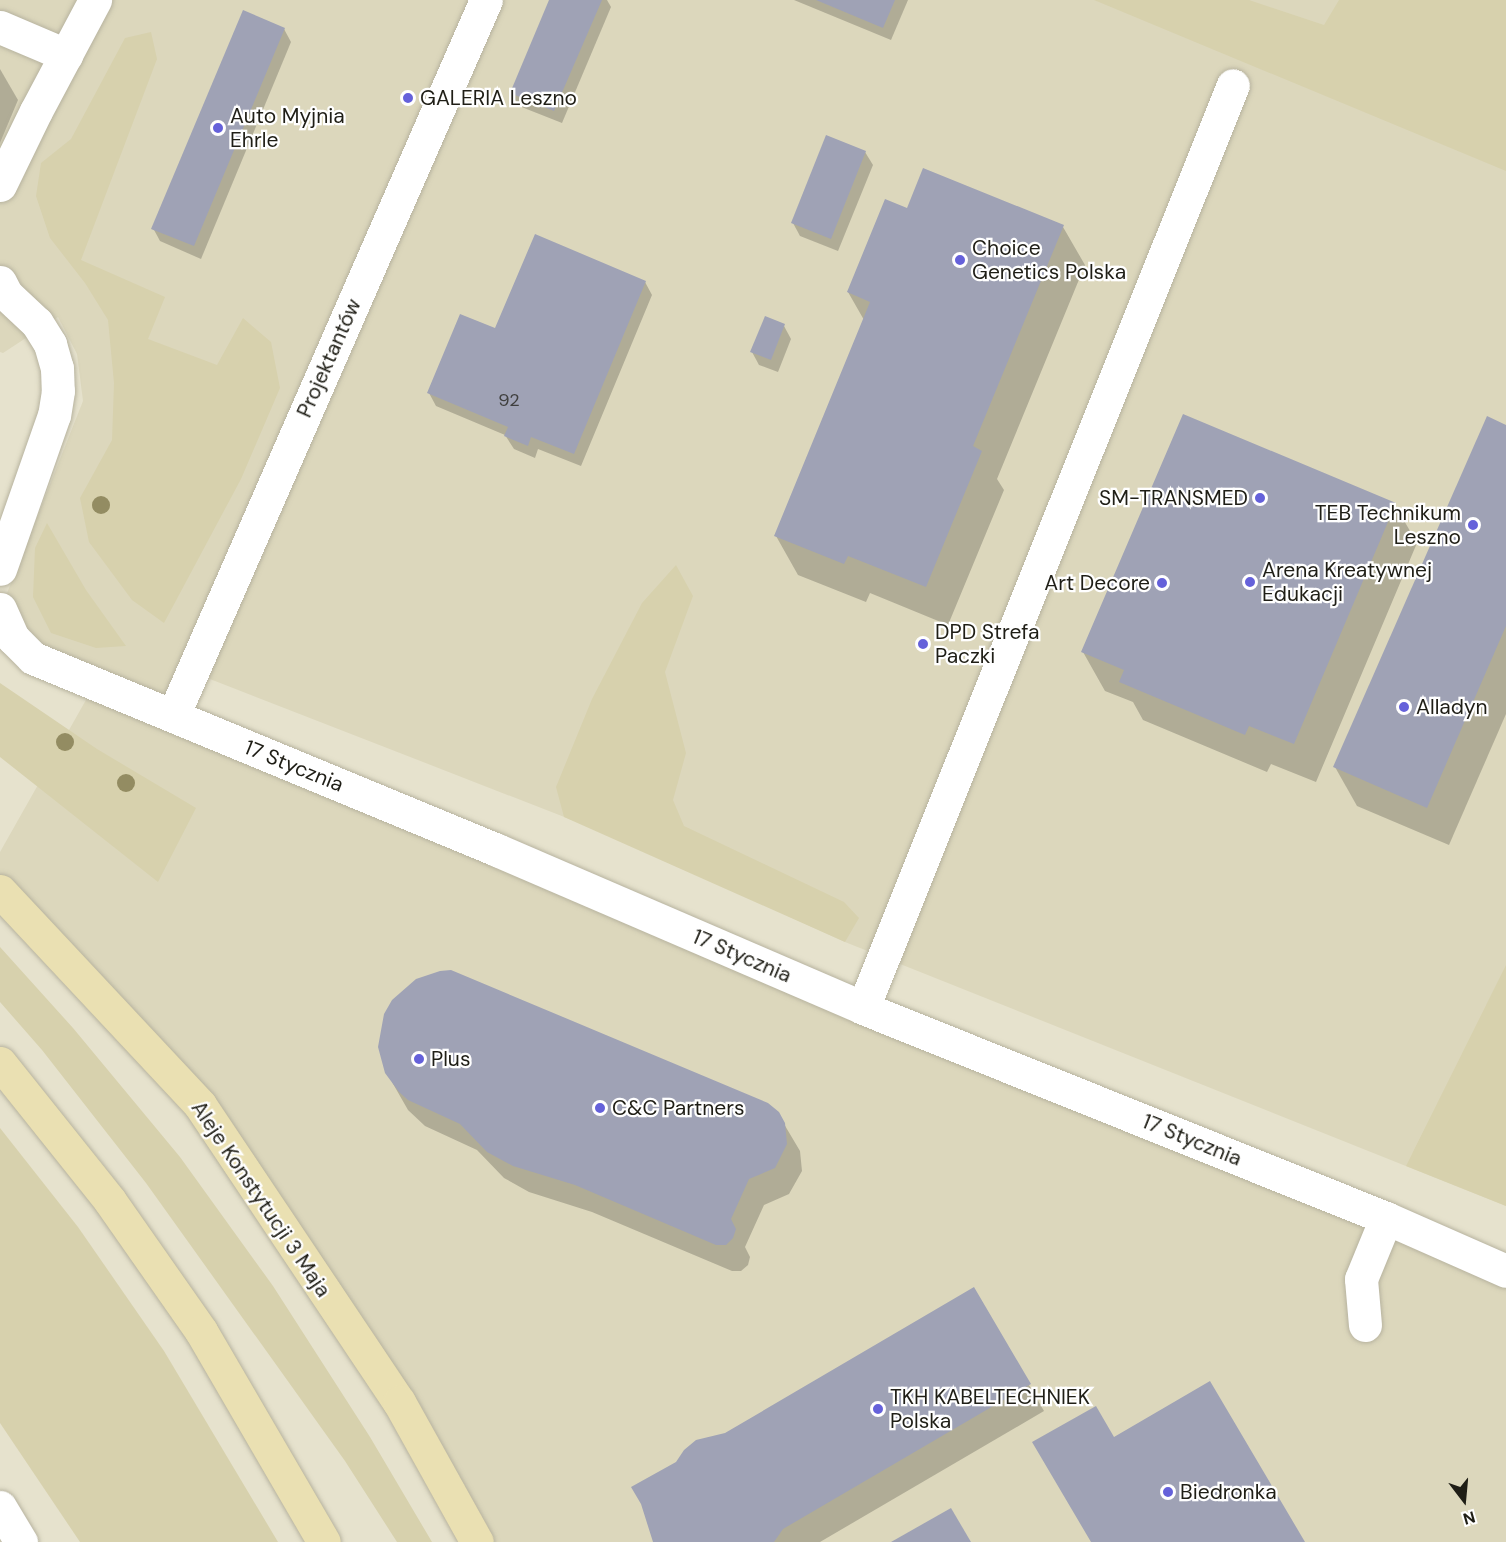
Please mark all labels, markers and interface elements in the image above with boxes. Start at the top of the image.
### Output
place label: GALERIA Leszno [420,85,577,111]
marker: GALERIA Leszno [401,91,415,105]
place label: Auto Myjnia Ehrle [230,103,345,153]
marker: Auto Myjnia Ehrle [211,121,225,135]
place label: Choice Genetics Polska [972,235,1126,285]
marker: Choice Genetics Polska [953,253,967,267]
street label: Projektantów [292,295,366,421]
house number: 92 [498,389,520,411]
place label: SM-TRANSMED [1099,485,1248,511]
marker: SM-TRANSMED [1253,491,1267,505]
place label: TEB Technikum Leszno [1315,500,1461,550]
marker: TEB Technikum Leszno [1466,518,1480,532]
place label: Arena Kreatywnej Edukacji [1262,557,1432,607]
place label: Art Decore [1044,570,1150,596]
marker: Arena Kreatywnej Edukacji [1243,575,1257,589]
marker: Art Decore [1155,576,1169,590]
place label: DPD Strefa Paczki [935,619,1040,669]
marker: DPD Strefa Paczki [916,637,930,651]
place label: Alladyn [1416,694,1488,720]
marker: Alladyn [1397,700,1411,714]
street label: 17 Stycznia [241,735,347,797]
street label: 17 Stycznia [689,924,795,988]
place label: Plus [431,1046,470,1072]
marker: Plus [412,1052,426,1066]
place label: C&C Partners [612,1095,744,1121]
street label: Aleje Konstytucji 3 Maja [186,1096,336,1302]
marker: C&C Partners [593,1101,607,1115]
street label: 17 Stycznia [1139,1109,1245,1171]
place label: TKH KABELTECHNIEK Polska [890,1384,1090,1434]
marker: TKH KABELTECHNIEK Polska [871,1402,885,1416]
north arrow [1434,1470,1494,1530]
place label: Biedronka [1180,1479,1277,1505]
marker: Biedronka [1161,1485,1175,1499]
text: N [1461,1506,1478,1529]

